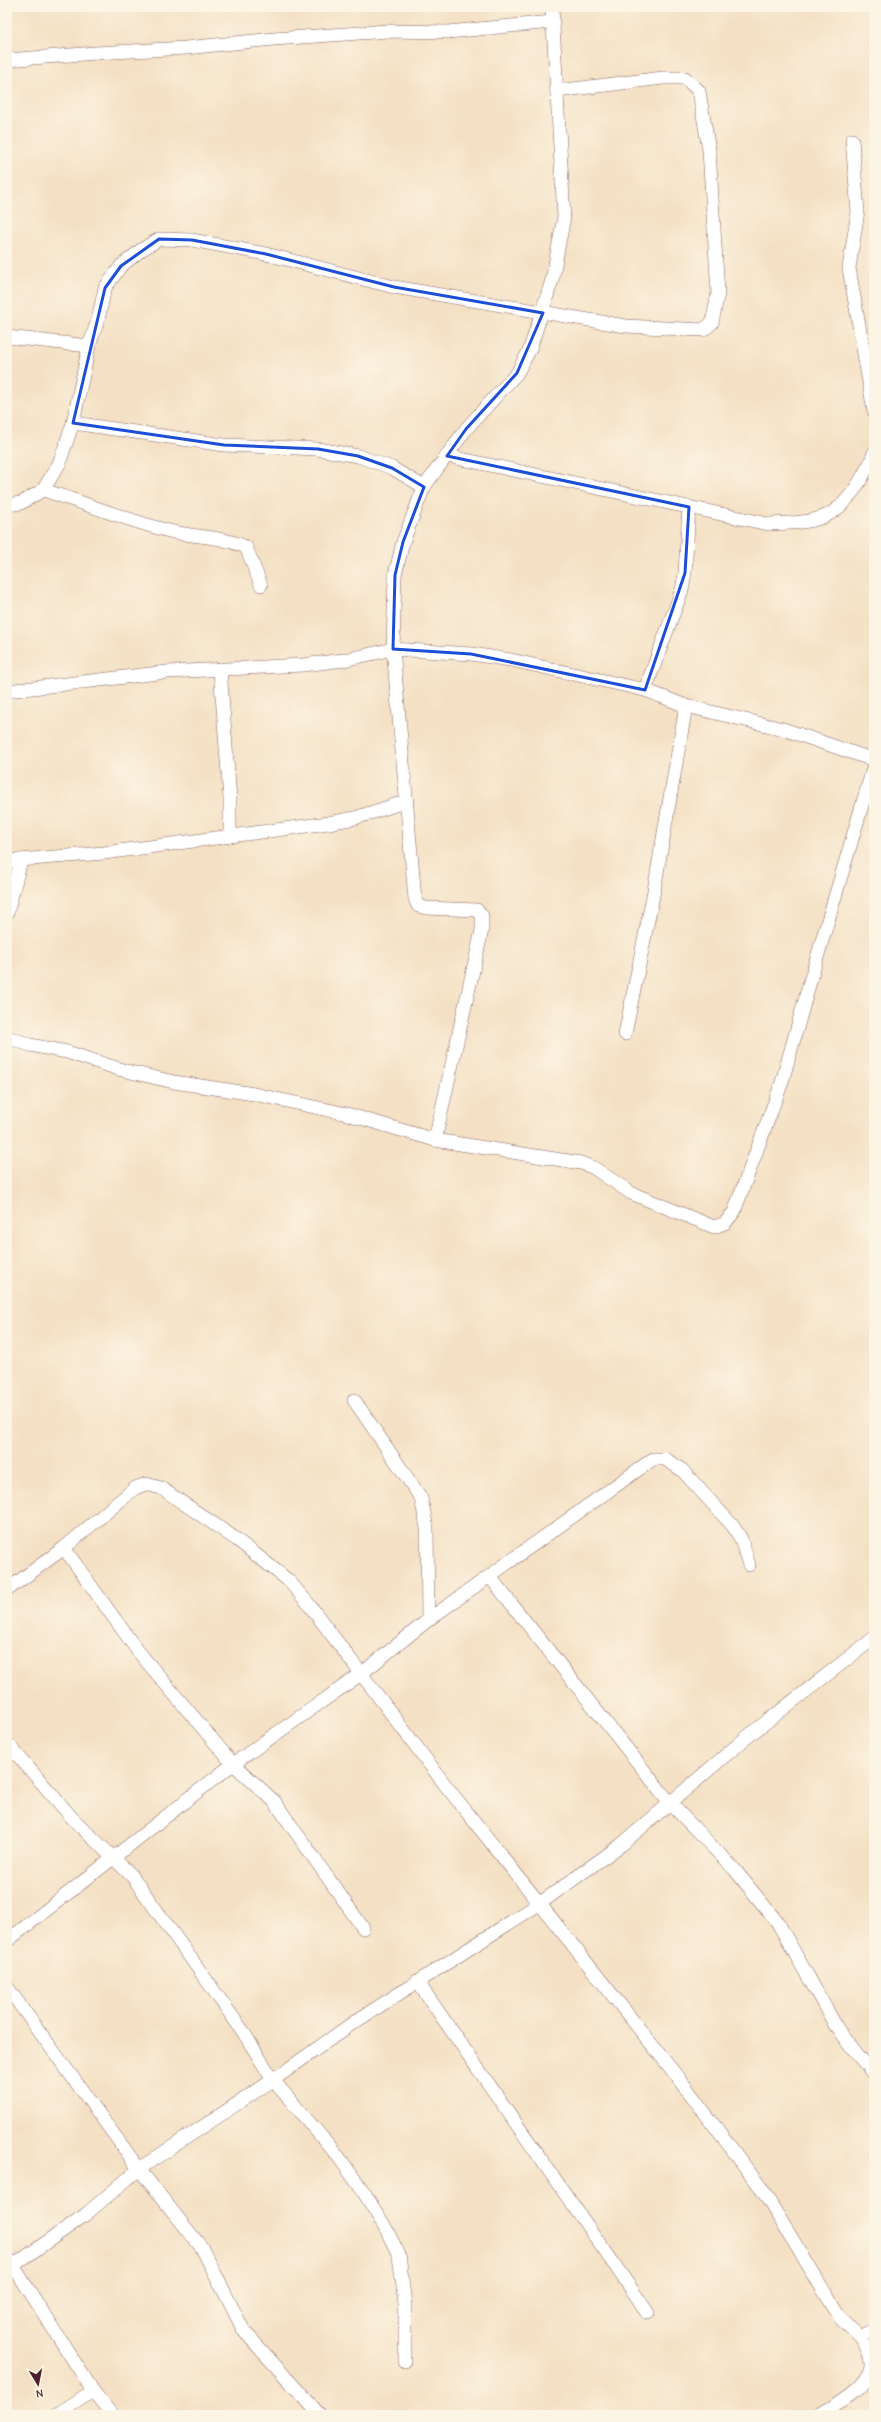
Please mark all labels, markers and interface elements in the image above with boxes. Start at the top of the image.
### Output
north arrow [18,2364,58,2404]
text: N [35,2386,44,2400]

